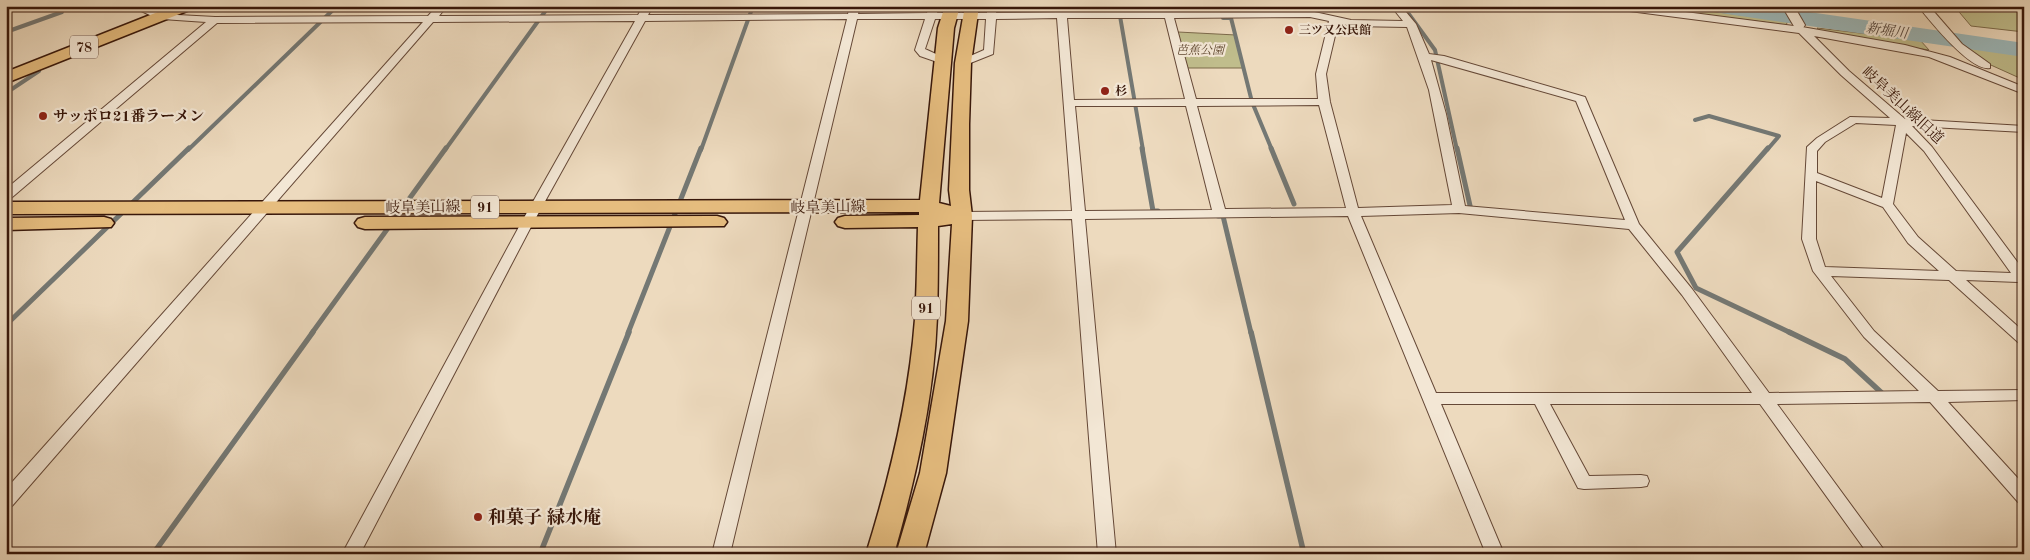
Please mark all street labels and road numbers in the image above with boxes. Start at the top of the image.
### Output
road number: 78 [70,36,98,58]
street label: 岐阜美山線旧道 [1858,63,1947,147]
road number: 91 [471,196,499,218]
street label: 岐阜美山線 [385,198,461,217]
street label: 岐阜美山線 [790,198,866,217]
road number: 91 [912,296,940,320]

